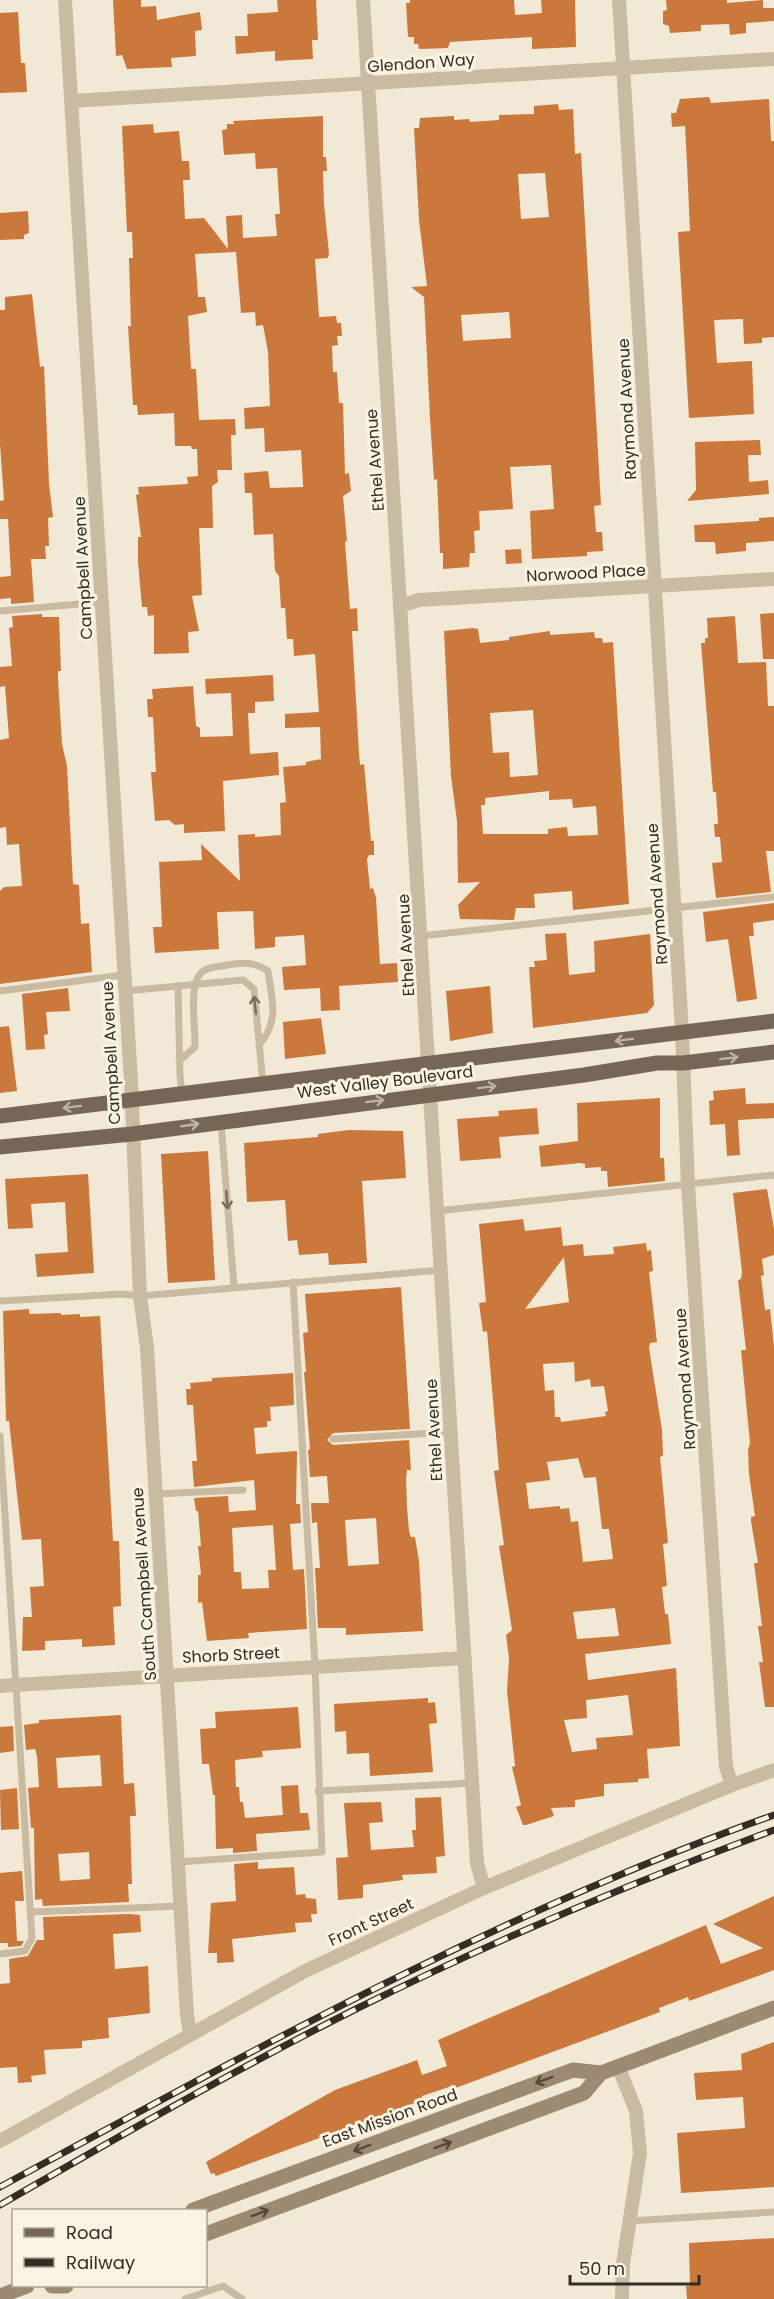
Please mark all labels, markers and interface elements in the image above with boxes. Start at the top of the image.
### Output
street label: Glendon Way [367,48,475,78]
street label: Raymond Avenue [612,338,642,480]
street label: Ethel Avenue [360,408,390,512]
street label: Campbell Avenue [68,496,98,640]
street label: Norwood Place [526,558,646,588]
street label: Raymond Avenue [641,822,673,965]
street label: Ethel Avenue [392,893,420,997]
street label: Campbell Avenue [96,981,126,1125]
one-way arrow [249,996,260,1016]
one-way arrow [615,1034,635,1045]
one-way arrow [718,1052,738,1063]
street label: West Valley Boulevard [296,1060,474,1104]
one-way arrow [477,1081,496,1092]
one-way arrow [365,1095,384,1106]
one-way arrow [63,1102,83,1113]
one-way arrow [179,1120,199,1131]
one-way arrow [222,1190,233,1210]
street label: Raymond Avenue [669,1307,701,1450]
street label: Ethel Avenue [420,1378,448,1482]
street label: South Campbell Avenue [126,1487,162,1681]
street label: Shorb Street [182,1641,281,1669]
street label: Front Street [325,1892,417,1952]
one-way arrow [536,2076,554,2087]
street label: East Mission Road [319,2083,461,2153]
one-way arrow [433,2139,452,2150]
one-way arrow [353,2143,371,2154]
one-way arrow [250,2207,269,2218]
legend [12,2209,207,2287]
text: Road [66,2220,113,2245]
scale bar [570,2248,699,2286]
text: Railway [66,2250,135,2275]
text: 50 m [579,2256,625,2281]

